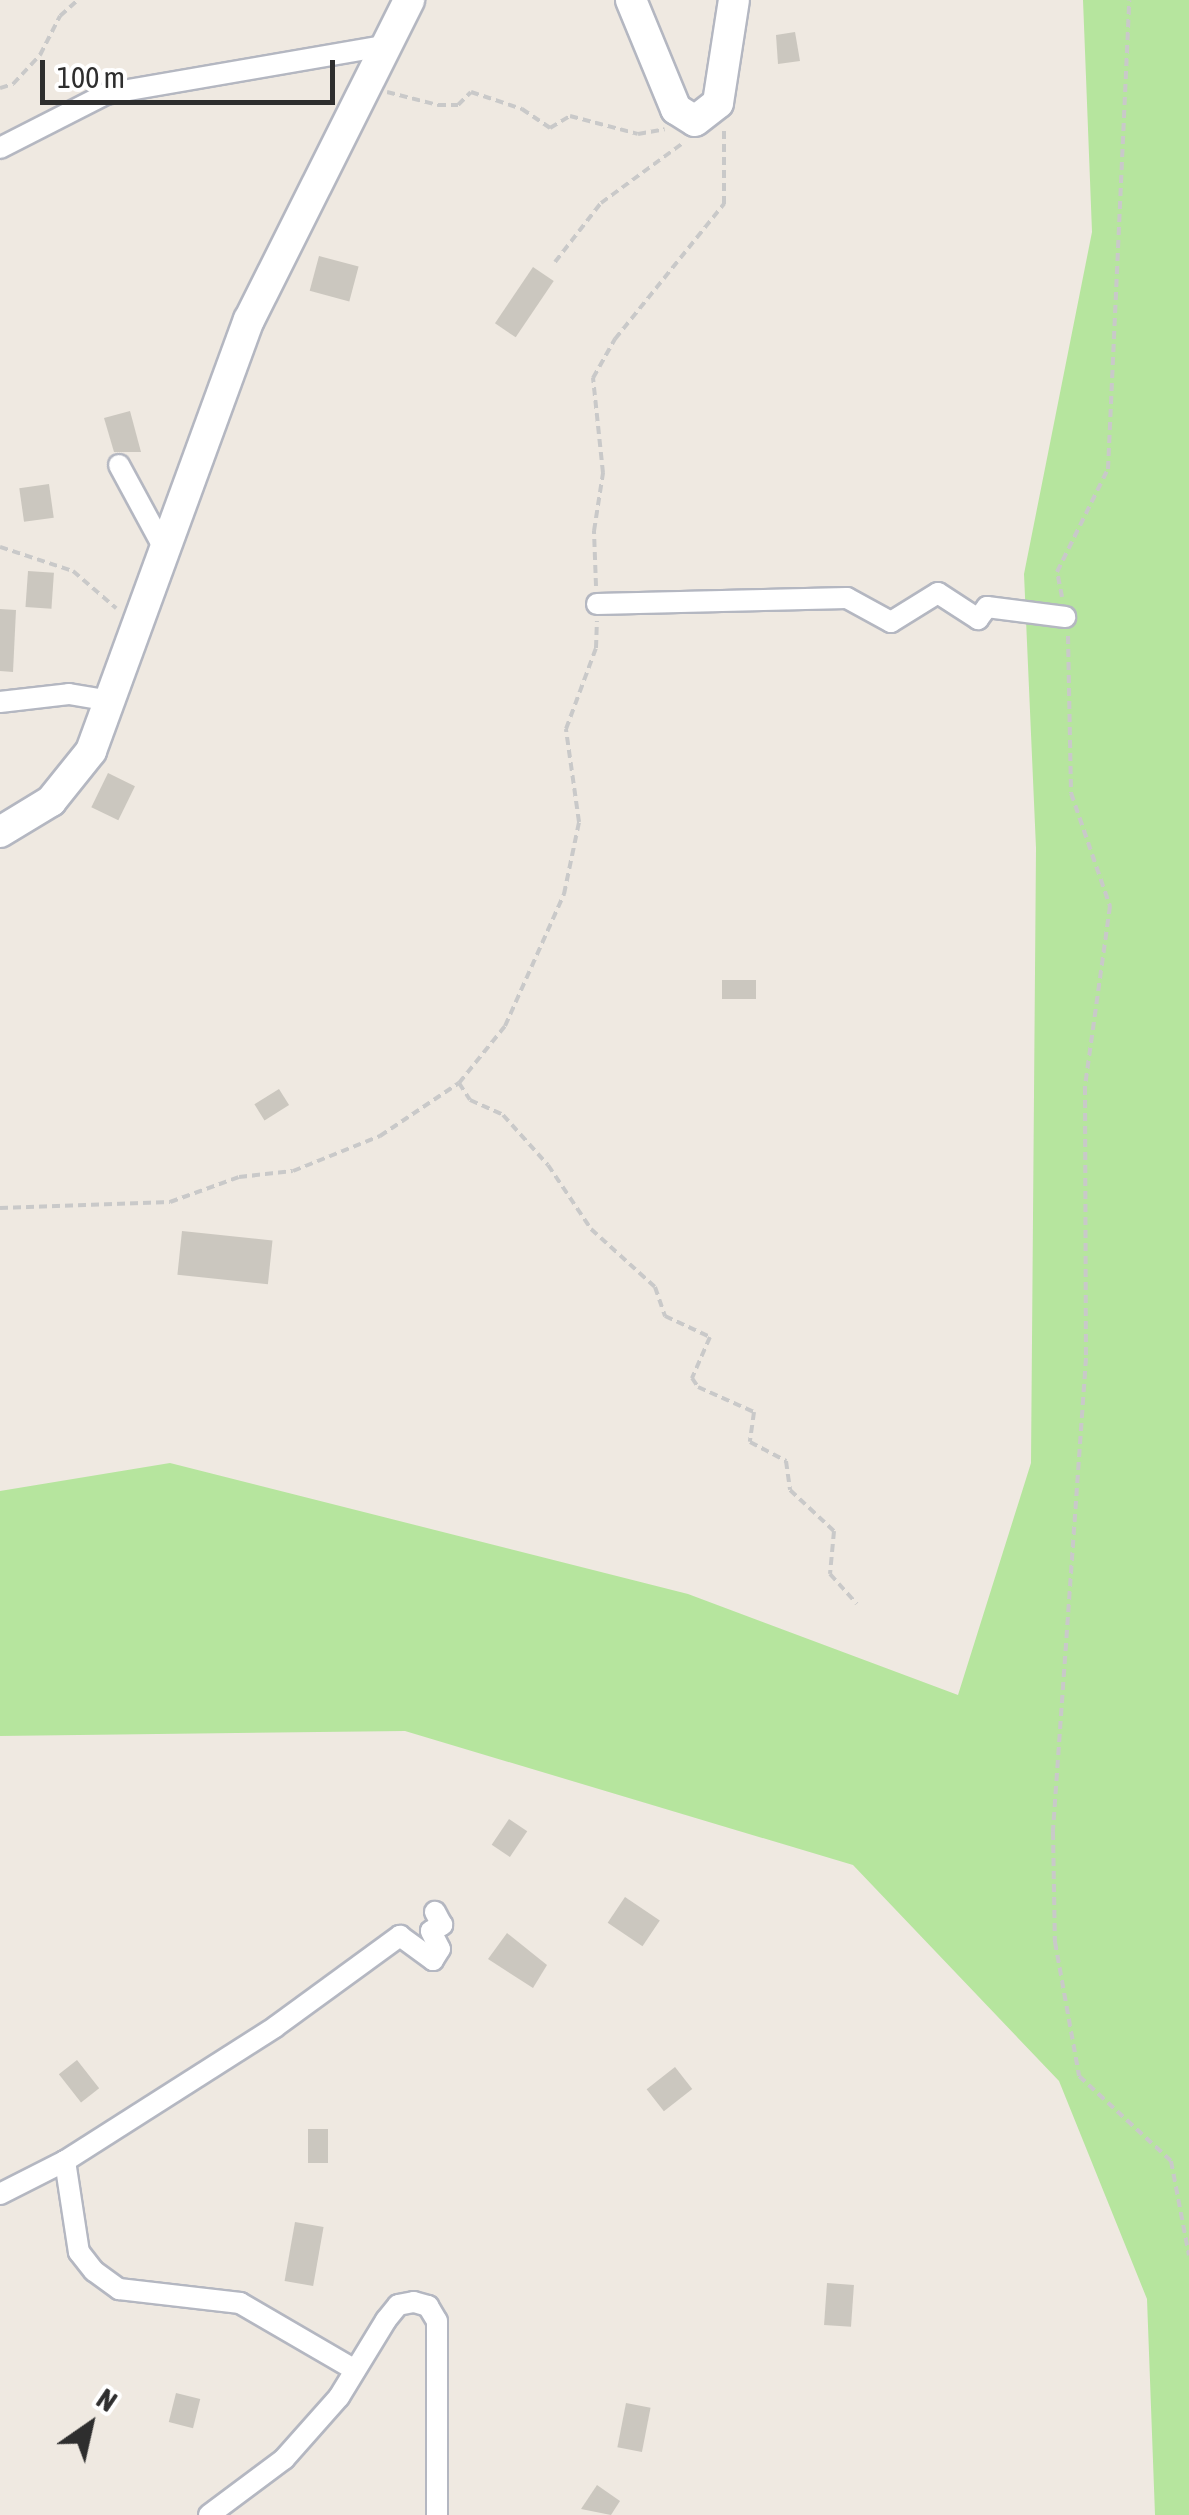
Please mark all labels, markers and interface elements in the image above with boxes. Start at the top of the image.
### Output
scale bar [45,40,340,102]
text: 100 m [57,60,125,94]
north arrow [40,2375,140,2475]
text: N [91,2382,123,2418]

